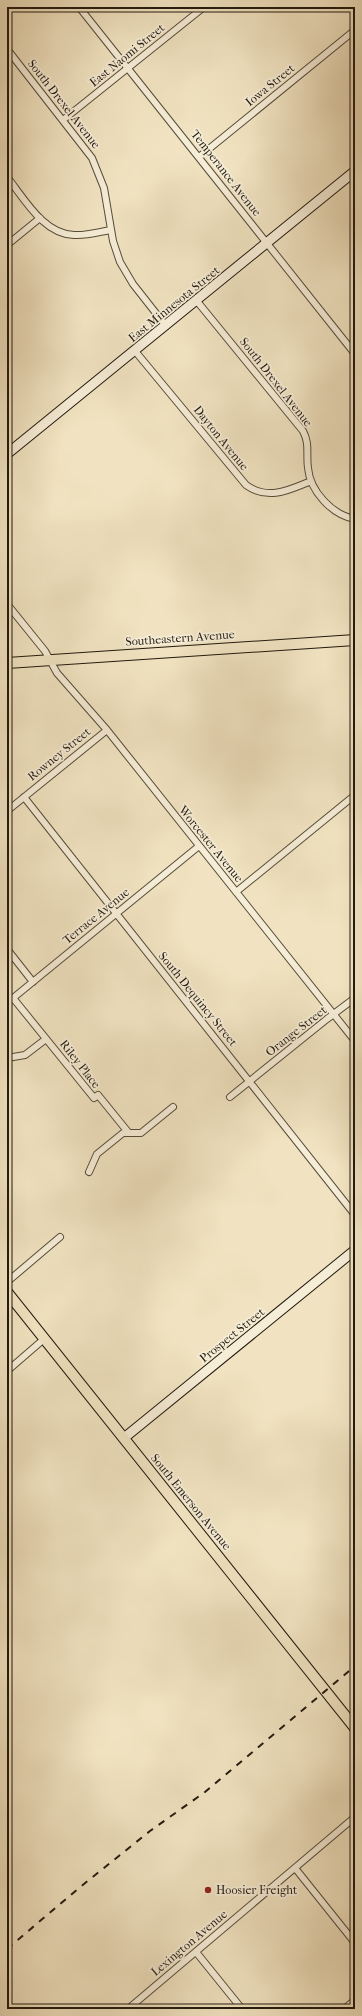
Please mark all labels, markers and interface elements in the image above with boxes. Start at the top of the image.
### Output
street label: East Naomi Street [87,20,168,89]
street label: South Drexel Avenue [25,57,103,151]
street label: Iowa Street [243,61,298,109]
street label: Temperance Avenue [188,127,264,219]
street label: East Minnesota Street [126,263,223,345]
street label: South Drexel Avenue [237,335,315,429]
street label: Dayton Avenue [191,403,251,473]
street label: Southeastern Avenue [125,627,235,649]
street label: Rowney Street [25,724,94,784]
street label: Worcester Avenue [175,802,246,885]
street label: Terrace Avenue [60,885,132,947]
street label: South Dequincy Street [156,949,241,1049]
street label: Orange Street [263,1002,330,1059]
street label: Riley Place [57,1037,103,1091]
street label: Prospect Street [197,1304,268,1365]
street label: South Emerson Avenue [148,1451,234,1553]
place label: Hoosier Freight [216,1883,298,1897]
marker: Hoosier Freight [203,1885,213,1895]
street label: Lexington Avenue [148,1907,230,1979]

